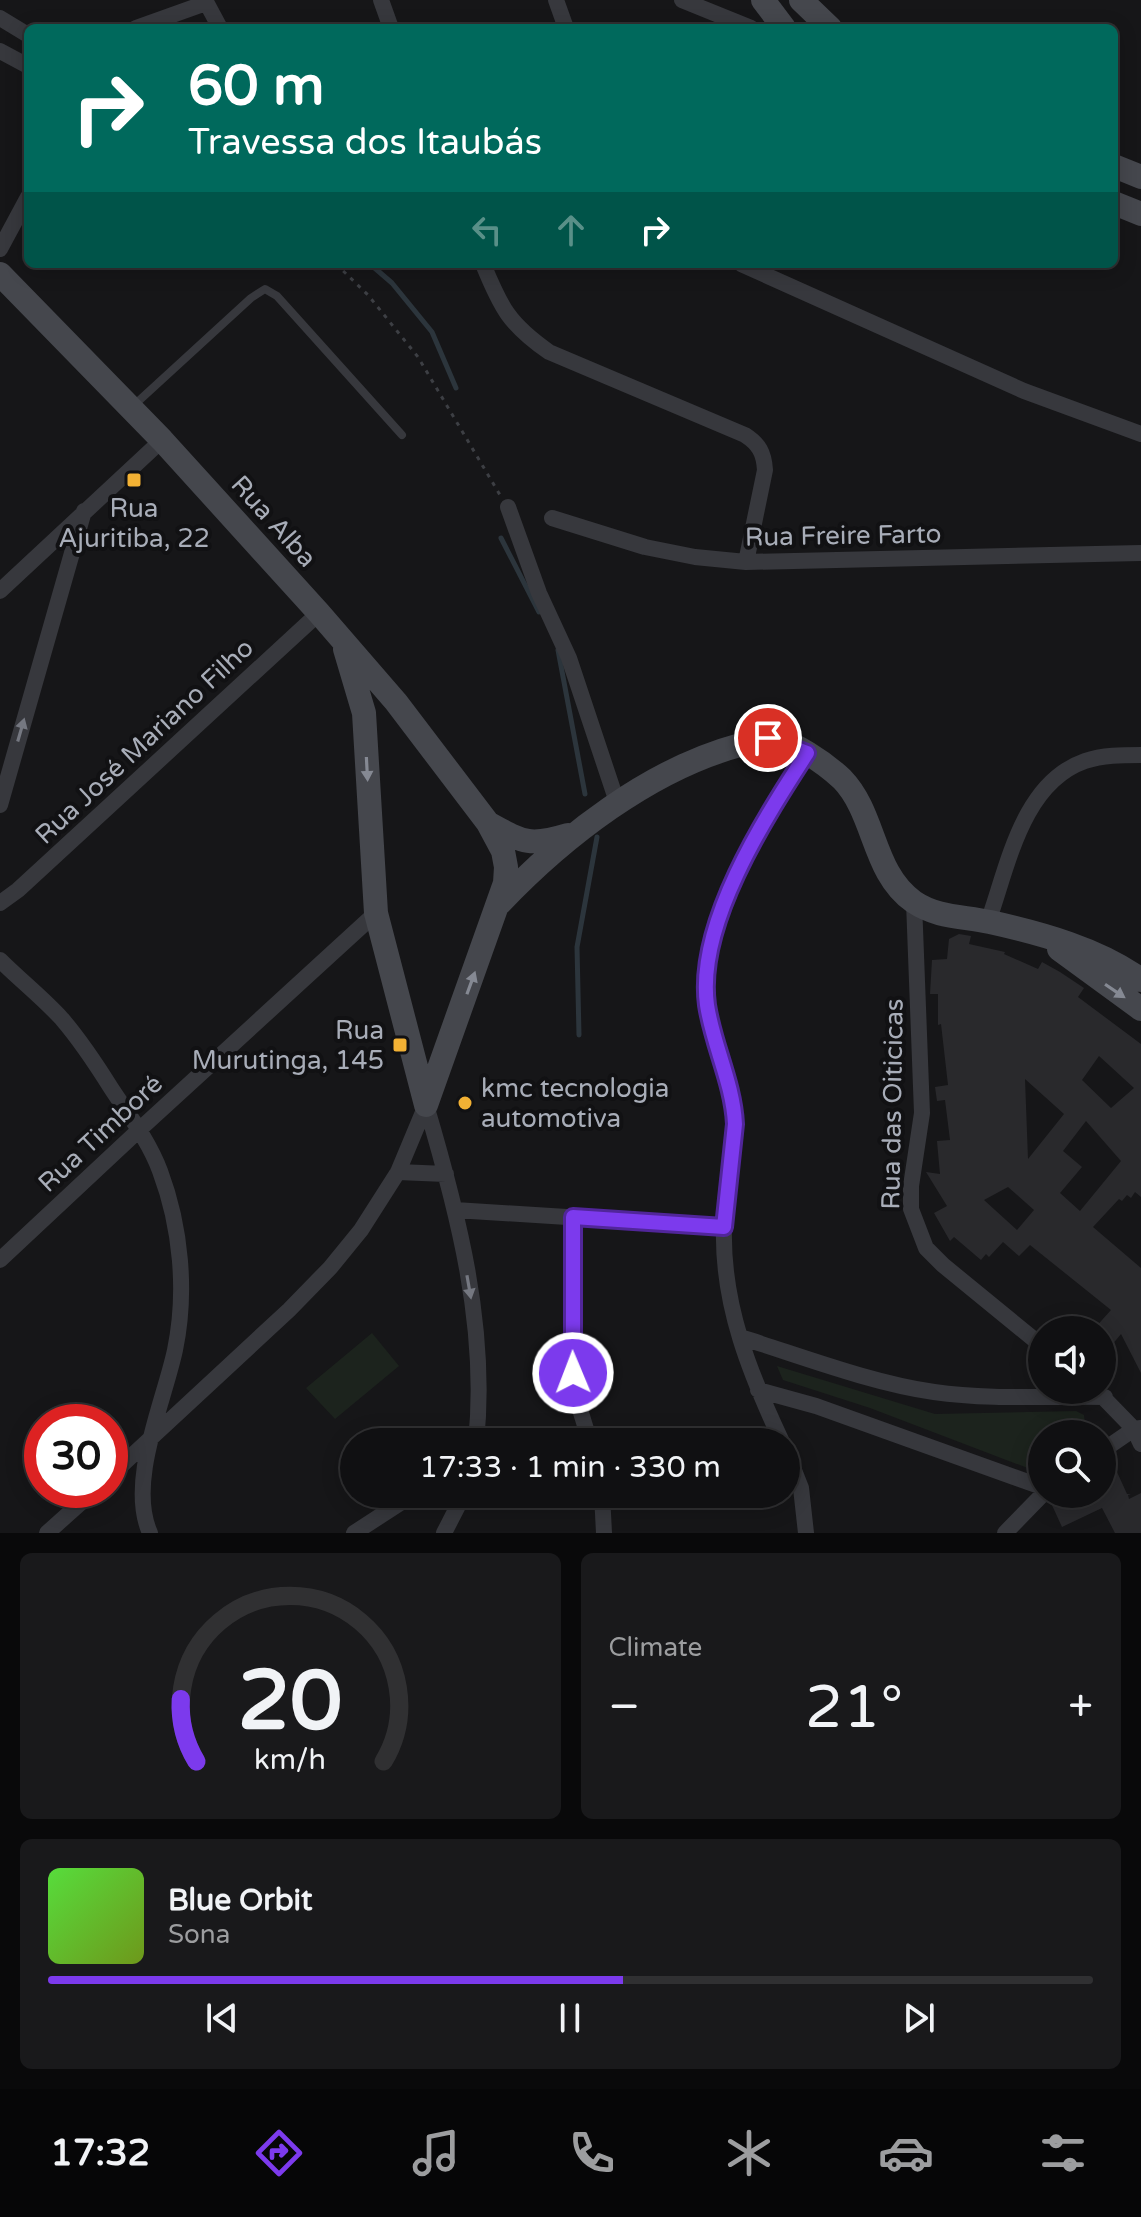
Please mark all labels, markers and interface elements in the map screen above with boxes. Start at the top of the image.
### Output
text: 60 m [188,53,324,120]
icon: right [56,56,160,160]
text: Travessa dos Itaubás [188,121,542,164]
icon: left [465,208,509,252]
icon: ahead [549,208,593,252]
icon: right [633,208,677,252]
street label: Rua Alba [224,469,323,573]
marker: Rua Ajuritiba, 22 [125,471,143,489]
place label: Rua Ajuritiba, 22 [58,493,210,554]
street label: Rua Freire Farto [744,518,942,553]
street label: Rua José Mariano Filho [29,632,260,851]
pin [734,704,802,772]
icon: arrive [746,716,790,760]
one-way arrow [16,717,28,742]
one-way arrow [361,757,374,782]
one-way arrow [465,971,478,995]
one-way arrow [1104,983,1125,998]
street label: Rua das Oiticicas [875,998,910,1210]
place label: Rua Murutinga, 145 [192,1015,384,1076]
marker: Rua Murutinga, 145 [391,1036,409,1054]
street label: Rua Timboré [32,1068,169,1199]
place label: kmc tecnologia automotiva [481,1073,669,1134]
marker: kmc tecnologia automotiva [456,1094,474,1112]
one-way arrow [463,1274,475,1299]
map controls [1028,1316,1116,1508]
button: sound [1028,1316,1116,1404]
position arrow [531,1331,615,1415]
speed limit sign: 30 [24,1404,128,1508]
button: search [1028,1420,1116,1508]
text: 17:33 · 1 min · 330 m [419,1449,721,1486]
text: Climate [609,1632,702,1663]
text: 20 [238,1652,342,1752]
text: 21° [805,1672,903,1744]
text: − [609,1681,640,1734]
text: + [1068,1681,1093,1734]
text: km/h [254,1743,326,1777]
text: Blue Orbit [168,1882,313,1919]
text: Sona [168,1919,230,1950]
icon: previous [200,1996,244,2040]
icon: pause [548,1996,592,2040]
icon: next [897,1996,941,2040]
icon: directions [251,2125,307,2181]
icon: music [408,2125,464,2181]
icon: phone [564,2125,620,2181]
icon: climate [721,2125,777,2181]
icon: car [878,2125,934,2181]
icon: filters [1035,2125,1091,2181]
text: 17:32 [50,2132,150,2175]

